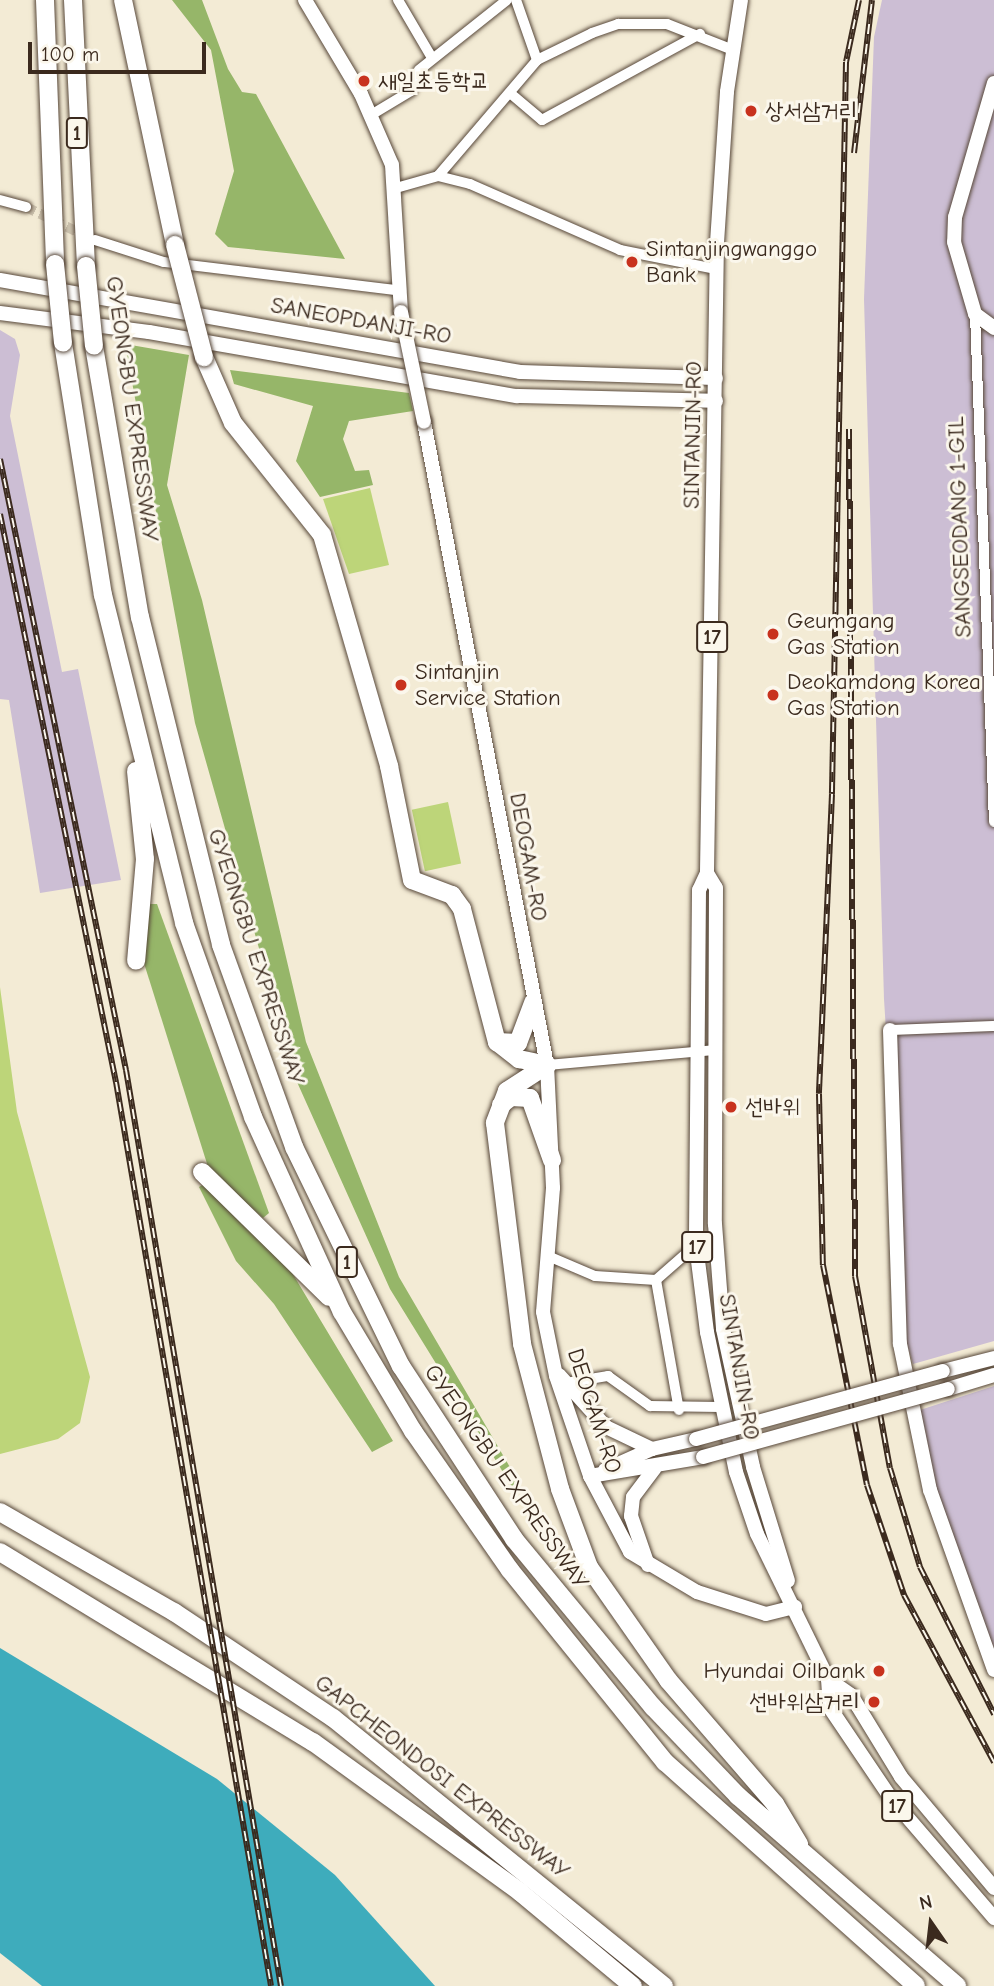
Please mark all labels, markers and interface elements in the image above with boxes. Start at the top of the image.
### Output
scale bar [32,28,210,72]
text: 100 m [41,42,99,66]
place label: 새일초등학교 [378,67,489,95]
marker: 새일초등학교 [356,73,372,89]
place label: 상서삼거리 [765,97,858,125]
marker: 상서삼거리 [743,103,759,119]
road number: 1 [65,116,89,150]
place label: Sintanjingwanggo Bank [646,235,817,289]
marker: Sintanjingwanggo Bank [624,254,640,270]
street label: GYEONGBU EXPRESSWAY [100,274,164,544]
street label: SANEOPDANJI-RO [269,292,453,350]
street label: SINTANJIN-RO [678,361,708,509]
street label: SANGSEODANG 1-GIL [942,416,978,638]
place label: Geumgang Gas Station [787,607,900,661]
road number: 17 [694,620,730,654]
marker: Geumgang Gas Station [765,626,781,642]
place label: Sintanjin Service Station [415,658,561,712]
place label: Deokamdong Korea Gas Station [787,668,981,722]
marker: Sintanjin Service Station [393,677,409,693]
marker: Deokamdong Korea Gas Station [765,687,781,703]
street label: DEOGAM-RO [503,791,553,923]
street label: GYEONGBU EXPRESSWAY [201,825,311,1089]
place label: 선바위 [745,1093,801,1121]
marker: 선바위 [723,1099,739,1115]
road number: 17 [680,1230,714,1264]
road number: 1 [335,1244,359,1280]
street label: SINTANJIN-RO [713,1292,765,1442]
street label: DEOGAM-RO [561,1345,627,1477]
street label: GYEONGBU EXPRESSWAY [418,1359,594,1595]
place label: Hyundai Oilbank [704,1657,865,1685]
marker: Hyundai Oilbank [871,1663,887,1679]
street label: GAPCHEONDOSI EXPRESSWAY [309,1669,575,1885]
place label: 선바위삼거리 [749,1688,860,1716]
marker: 선바위삼거리 [866,1694,882,1710]
road number: 17 [880,1788,914,1824]
north arrow [896,1888,966,1958]
text: N [917,1890,935,1915]

